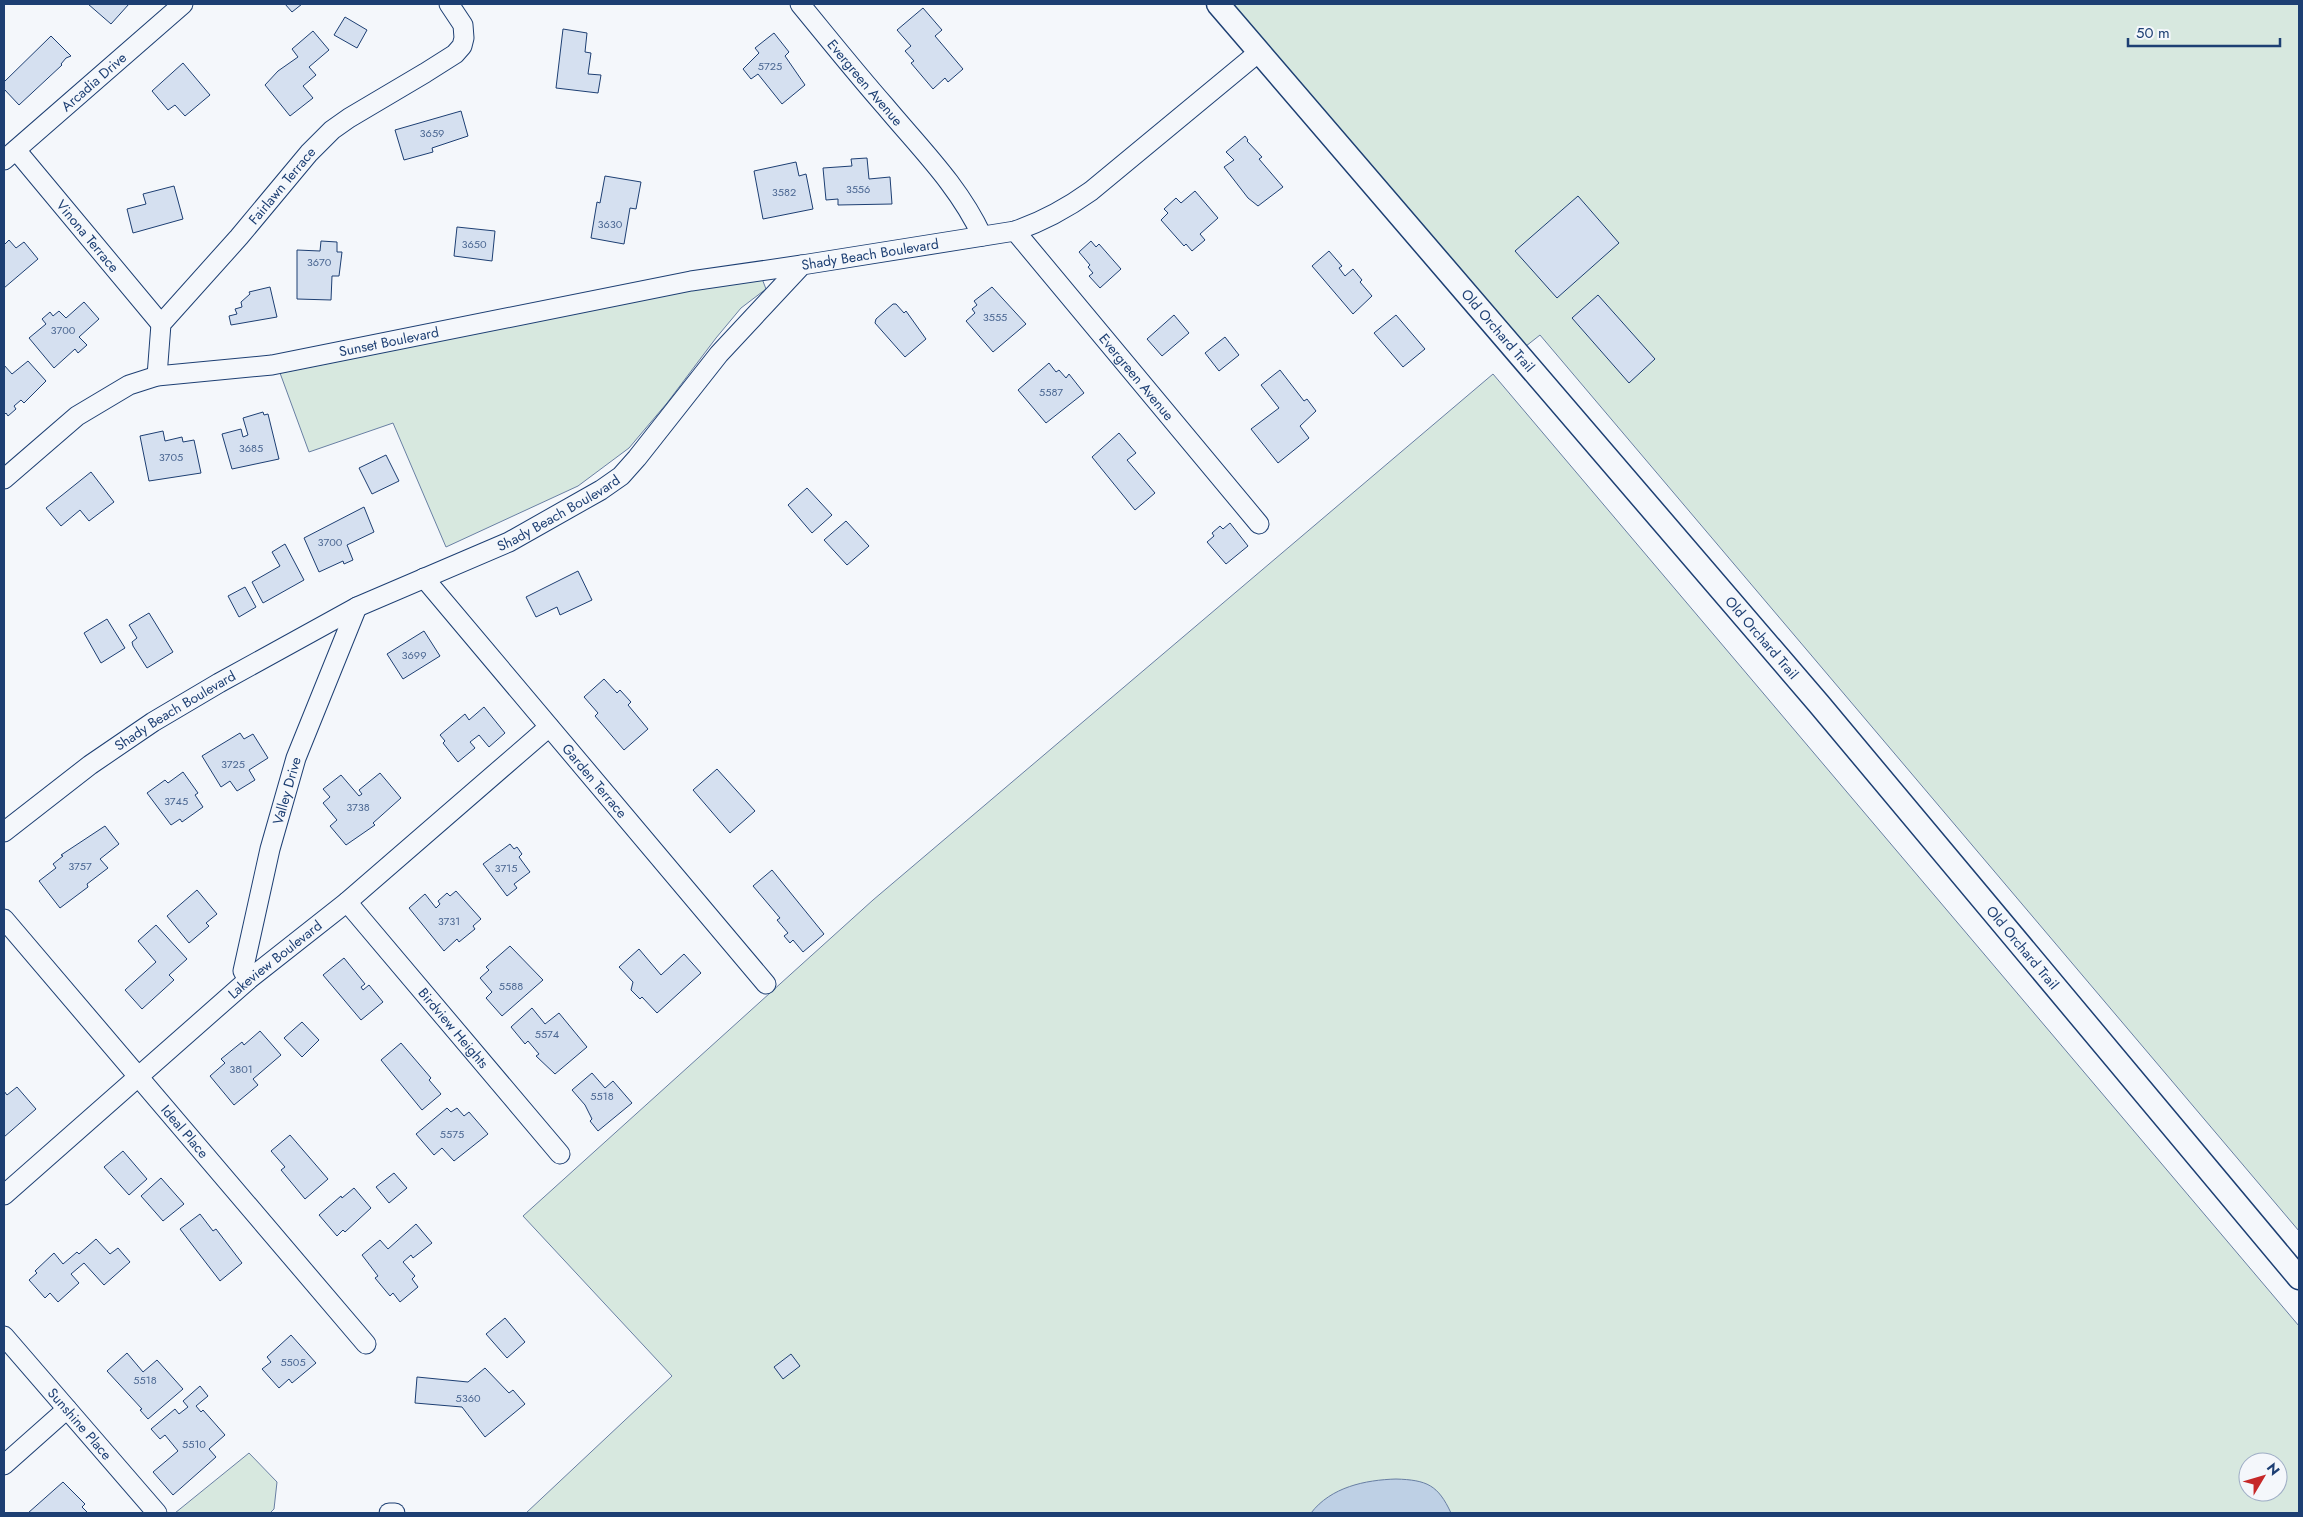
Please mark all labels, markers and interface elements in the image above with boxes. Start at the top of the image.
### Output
scale bar [2128,15,2280,47]
text: 50 m [2136,22,2170,44]
street label: Evergreen Avenue [823,35,908,130]
street label: Arcadia Drive [57,48,131,116]
house number: 5725 [758,58,782,74]
house number: 3659 [420,125,444,141]
street label: Fairlawn Terrace [244,142,320,229]
house number: 3556 [846,181,870,197]
house number: 3582 [772,184,796,200]
street label: Vinona Terrace [52,196,124,277]
house number: 3630 [598,216,623,232]
street label: Shady Beach Boulevard [800,233,940,275]
house number: 3650 [461,236,487,252]
house number: 3670 [307,254,332,270]
street label: Old Orchard Trail [1457,284,1539,376]
house number: 3555 [983,309,1007,325]
house number: 3700 [51,322,76,338]
street label: Sunset Boulevard [337,322,441,361]
street label: Evergreen Avenue [1094,329,1179,425]
house number: 5587 [1039,384,1063,400]
house number: 3685 [239,440,263,456]
house number: 3705 [159,449,183,465]
street label: Shady Beach Boulevard [494,470,624,556]
house number: 3700 [318,534,343,550]
street label: Old Orchard Trail [1721,592,1803,683]
house number: 3699 [401,647,427,663]
street label: Shady Beach Boulevard [110,666,239,755]
street label: Garden Terrace [558,739,632,822]
street label: Valley Drive [268,754,306,827]
house number: 3725 [221,756,245,772]
house number: 3745 [164,793,188,809]
house number: 3738 [346,799,370,815]
house number: 3757 [68,858,92,874]
house number: 3715 [495,860,517,876]
street label: Old Orchard Trail [1982,901,2064,994]
house number: 3731 [438,913,460,929]
street label: Lakeview Boulevard [223,916,326,1003]
house number: 5588 [499,978,523,994]
street label: Birdview Heights [414,983,494,1073]
house number: 5574 [535,1026,560,1042]
house number: 3801 [229,1061,253,1077]
house number: 5518 [590,1088,614,1104]
street label: Ideal Place [156,1100,213,1162]
house number: 5575 [440,1126,464,1142]
house number: 5505 [280,1354,306,1370]
house number: 5518 [133,1372,157,1388]
street label: Sunshine Place [43,1383,117,1464]
house number: 5360 [455,1390,481,1406]
house number: 5510 [182,1436,206,1452]
north arrow [2238,1452,2288,1502]
text: N [2262,1458,2285,1480]

